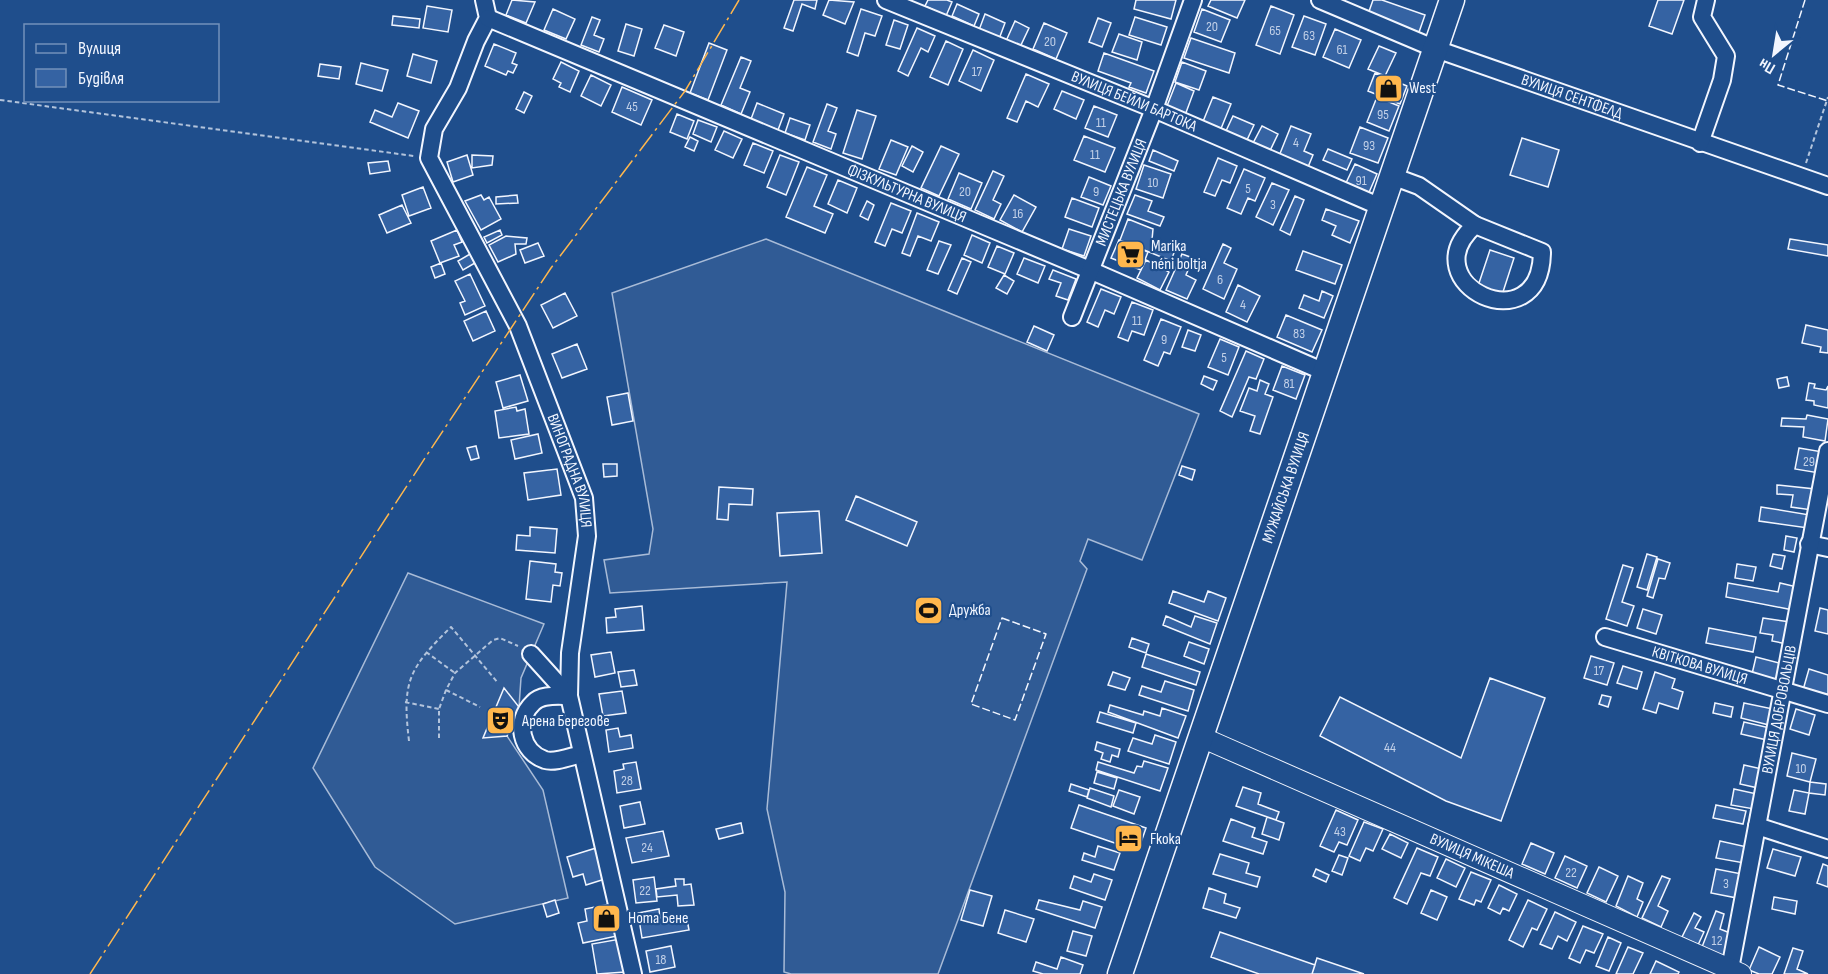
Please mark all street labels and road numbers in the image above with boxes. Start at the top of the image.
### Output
street label: ВУЛИЦЯ БЕЙЛИ БАРТОКА [1069,67,1200,136]
street label: ВУЛИЦЯ СЕНТФЕЛД [1519,70,1626,123]
street label: МИСТЕЦЬКА ВУЛИЦЯ [1091,136,1151,249]
street label: ФІЗКУЛЬТУРНА ВУЛИЦЯ [844,160,969,227]
street label: ВИНОГРАДНА ВУЛИЦЯ [543,411,596,528]
street label: МУЖАЙСЬКА ВУЛИЦЯ [1258,429,1314,546]
street label: КВІТКОВА ВУЛИЦЯ [1650,642,1750,689]
street label: ВУЛИЦЯ ДОБРОВОЛЬЦІВ [1758,644,1801,775]
street label: ВУЛИЦЯ МІКЕША [1427,829,1517,883]

